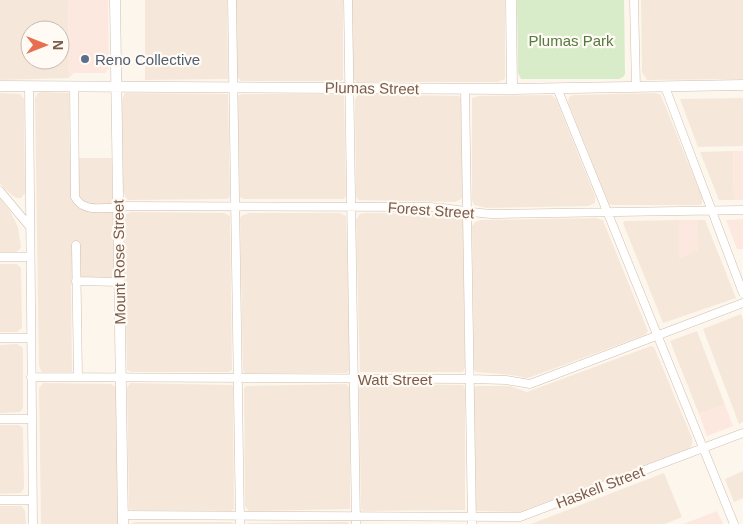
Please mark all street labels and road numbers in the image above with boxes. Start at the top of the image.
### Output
street label: Plumas Street [325,79,420,97]
street label: Mount Rose Street [109,198,129,325]
street label: Forest Street [387,198,476,222]
street label: Watt Street [358,371,433,388]
street label: Haskell Street [553,462,647,512]

